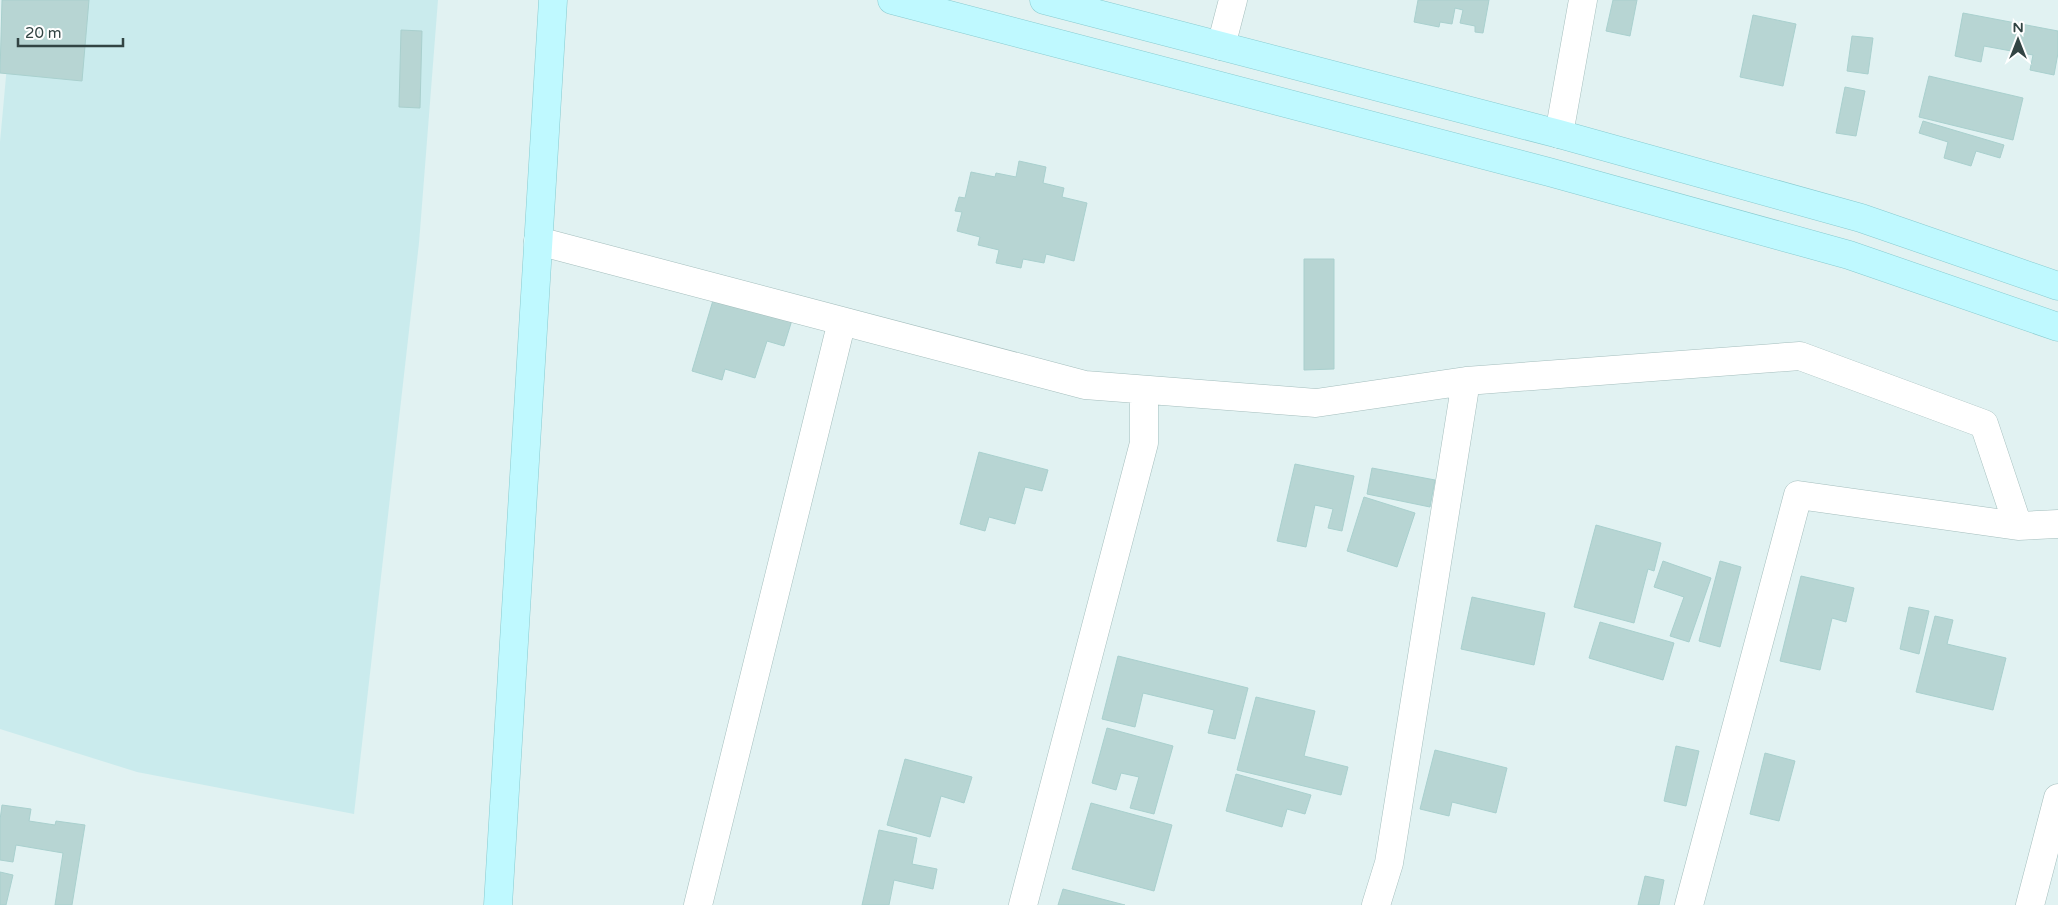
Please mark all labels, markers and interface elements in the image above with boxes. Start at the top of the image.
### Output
scale bar [18,15,122,47]
north arrow [1993,15,2043,65]
text: N [2012,19,2024,36]
text: 20 m [25,24,62,42]

